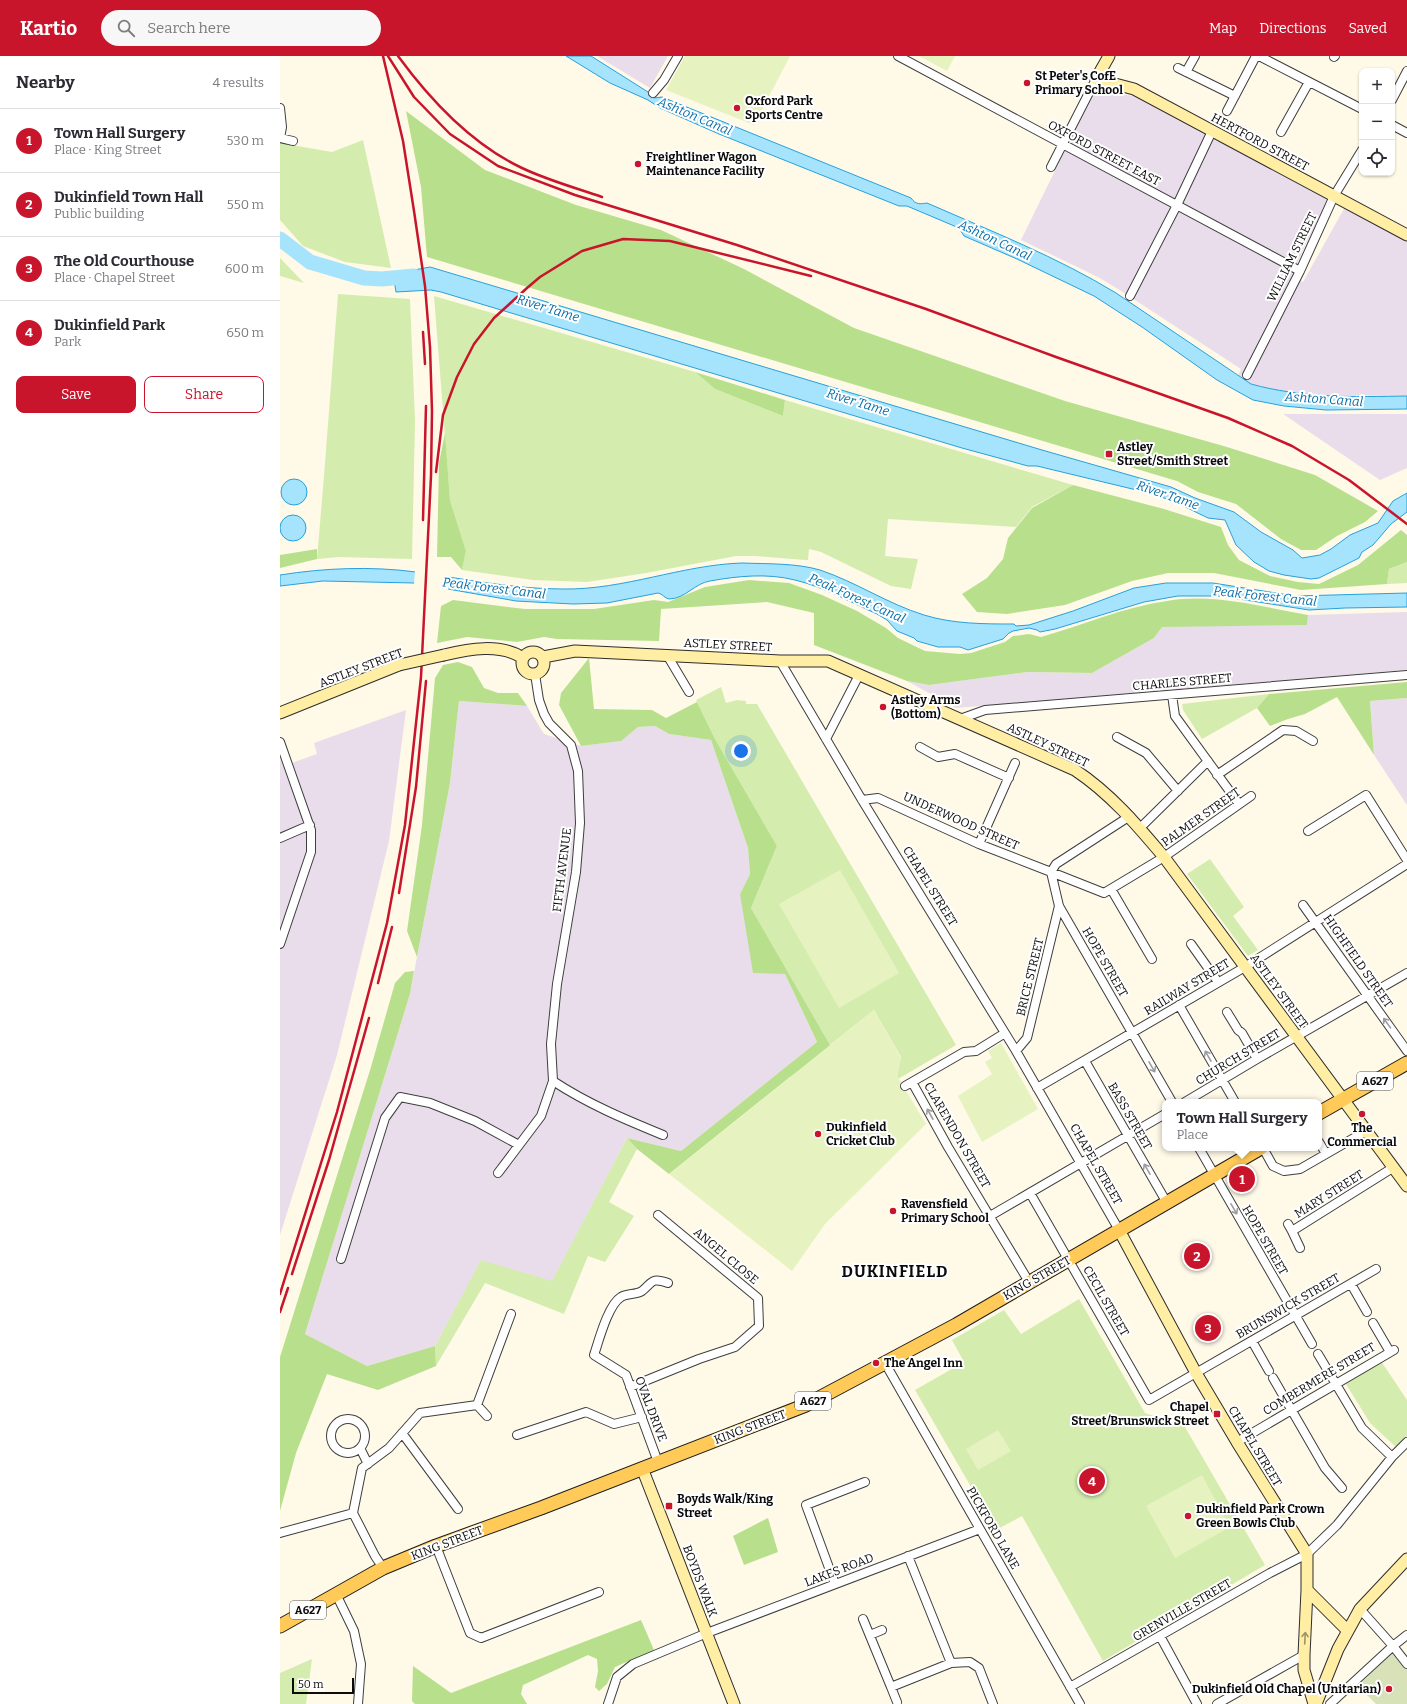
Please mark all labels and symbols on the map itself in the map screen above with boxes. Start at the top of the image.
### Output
place label: St Peter's CofE Primary School [1035,69,1123,97]
marker: St Peter's CofE Primary School [1022,78,1032,88]
water label: Ashton Canal [655,93,735,138]
place label: Oxford Park Sports Centre [745,94,823,122]
marker: Oxford Park Sports Centre [732,103,742,113]
street label: HERTFORD STREET [1209,110,1311,174]
street label: OXFORD STREET EAST [1045,117,1163,189]
place label: Freightliner Wagon Maintenance Facility [646,150,765,178]
marker: Freightliner Wagon Maintenance Facility [633,159,643,169]
street label: WILLIAM STREET [1264,210,1320,304]
water label: Ashton Canal [955,216,1034,264]
water label: River Tame [515,291,582,325]
water label: River Tame [825,385,892,419]
water label: Ashton Canal [1283,389,1364,409]
place label: Astley Street/Smith Street [1117,440,1228,468]
marker: Astley Street/Smith Street [1104,449,1114,459]
water label: River Tame [1135,477,1202,513]
water label: Peak Forest Canal [806,570,908,626]
water label: Peak Forest Canal [442,574,547,602]
water label: Peak Forest Canal [1213,583,1318,609]
street label: ASTLEY STREET [683,636,773,654]
street label: ASTLEY STREET [317,646,405,690]
street label: CHARLES STREET [1132,671,1232,693]
place label: Astley Arms (Bottom) [891,693,960,721]
marker: Astley Arms (Bottom) [878,702,888,712]
street label: ASTLEY STREET [1005,720,1091,770]
your location [731,741,751,761]
street label: PALMER STREET [1159,785,1243,849]
street label: UNDERWOOD STREET [901,789,1021,853]
street label: FIFTH AVENUE [550,827,574,913]
street label: CHAPEL STREET [900,844,960,928]
street label: HIGHFIELD STREET [1320,912,1396,1010]
street label: HOPE STREET [1079,925,1131,999]
street label: BRICE STREET [1014,936,1046,1018]
street label: ASTLEY STREET [1247,951,1311,1031]
street label: RAILWAY STREET [1142,956,1232,1018]
one-way arrow [1383,1018,1391,1029]
street label: CHURCH STREET [1193,1026,1283,1088]
one-way arrow [1204,1050,1212,1062]
one-way arrow [1148,1061,1156,1073]
road number: A627 [1357,1072,1393,1090]
street label: CLARENDON STREET [921,1080,993,1190]
street label: BASS STREET [1105,1080,1155,1152]
one-way arrow [926,1108,933,1120]
marker: The Commercial [1357,1109,1367,1119]
place label: Dukinfield Cricket Club [826,1120,895,1148]
street label: CHAPEL STREET [1067,1121,1125,1207]
place label: The Commercial [1327,1121,1397,1149]
marker: Dukinfield Cricket Club [813,1129,823,1139]
one-way arrow [1143,1163,1151,1175]
pin: 1 [1229,1164,1255,1194]
street label: MARY STREET [1292,1167,1366,1221]
place label: Ravensfield Primary School [901,1197,989,1225]
one-way arrow [1230,1203,1238,1215]
street label: HOPE STREET [1239,1203,1291,1277]
marker: Ravensfield Primary School [888,1206,898,1216]
street label: ANGEL CLOSE [691,1225,761,1287]
pin: 2 [1184,1241,1210,1271]
street label: KING STREET [1001,1253,1073,1303]
district label: DUKINFIELD [842,1262,948,1281]
street label: CECIL STREET [1080,1263,1132,1339]
street label: BRUNSWICK STREET [1234,1271,1342,1341]
pin: 3 [1195,1313,1221,1343]
street label: COMBERMERE STREET [1260,1340,1378,1418]
place label: The Angel Inn [884,1356,963,1370]
marker: The Angel Inn [871,1358,881,1368]
street label: OVAL DRIVE [632,1374,670,1444]
road number: A627 [795,1392,831,1410]
place label: Chapel Street/Brunswick Street [1071,1400,1209,1428]
street label: CHAPEL STREET [1225,1403,1285,1489]
street label: KING STREET [712,1407,788,1447]
marker: Chapel Street/Brunswick Street [1212,1409,1222,1419]
pin: 4 [1079,1466,1105,1496]
street label: PICKFORD LANE [964,1484,1022,1572]
place label: Boyds Walk/King Street [677,1492,773,1520]
marker: Boyds Walk/King Street [664,1501,674,1511]
place label: Dukinfield Park Crown Green Bowls Club [1196,1502,1325,1530]
marker: Dukinfield Park Crown Green Bowls Club [1183,1511,1193,1521]
street label: KING STREET [409,1523,485,1563]
street label: BOYDS WALK [680,1543,720,1619]
street label: LAKES ROAD [802,1550,876,1590]
street label: GRENVILLE STREET [1130,1576,1234,1644]
road number: A627 [290,1601,326,1619]
one-way arrow [1301,1632,1308,1645]
scale bar [292,1676,354,1695]
place label: Dukinfield Old Chapel (Unitarian) [1192,1681,1381,1696]
marker: Dukinfield Old Chapel (Unitarian) [1384,1684,1394,1694]

